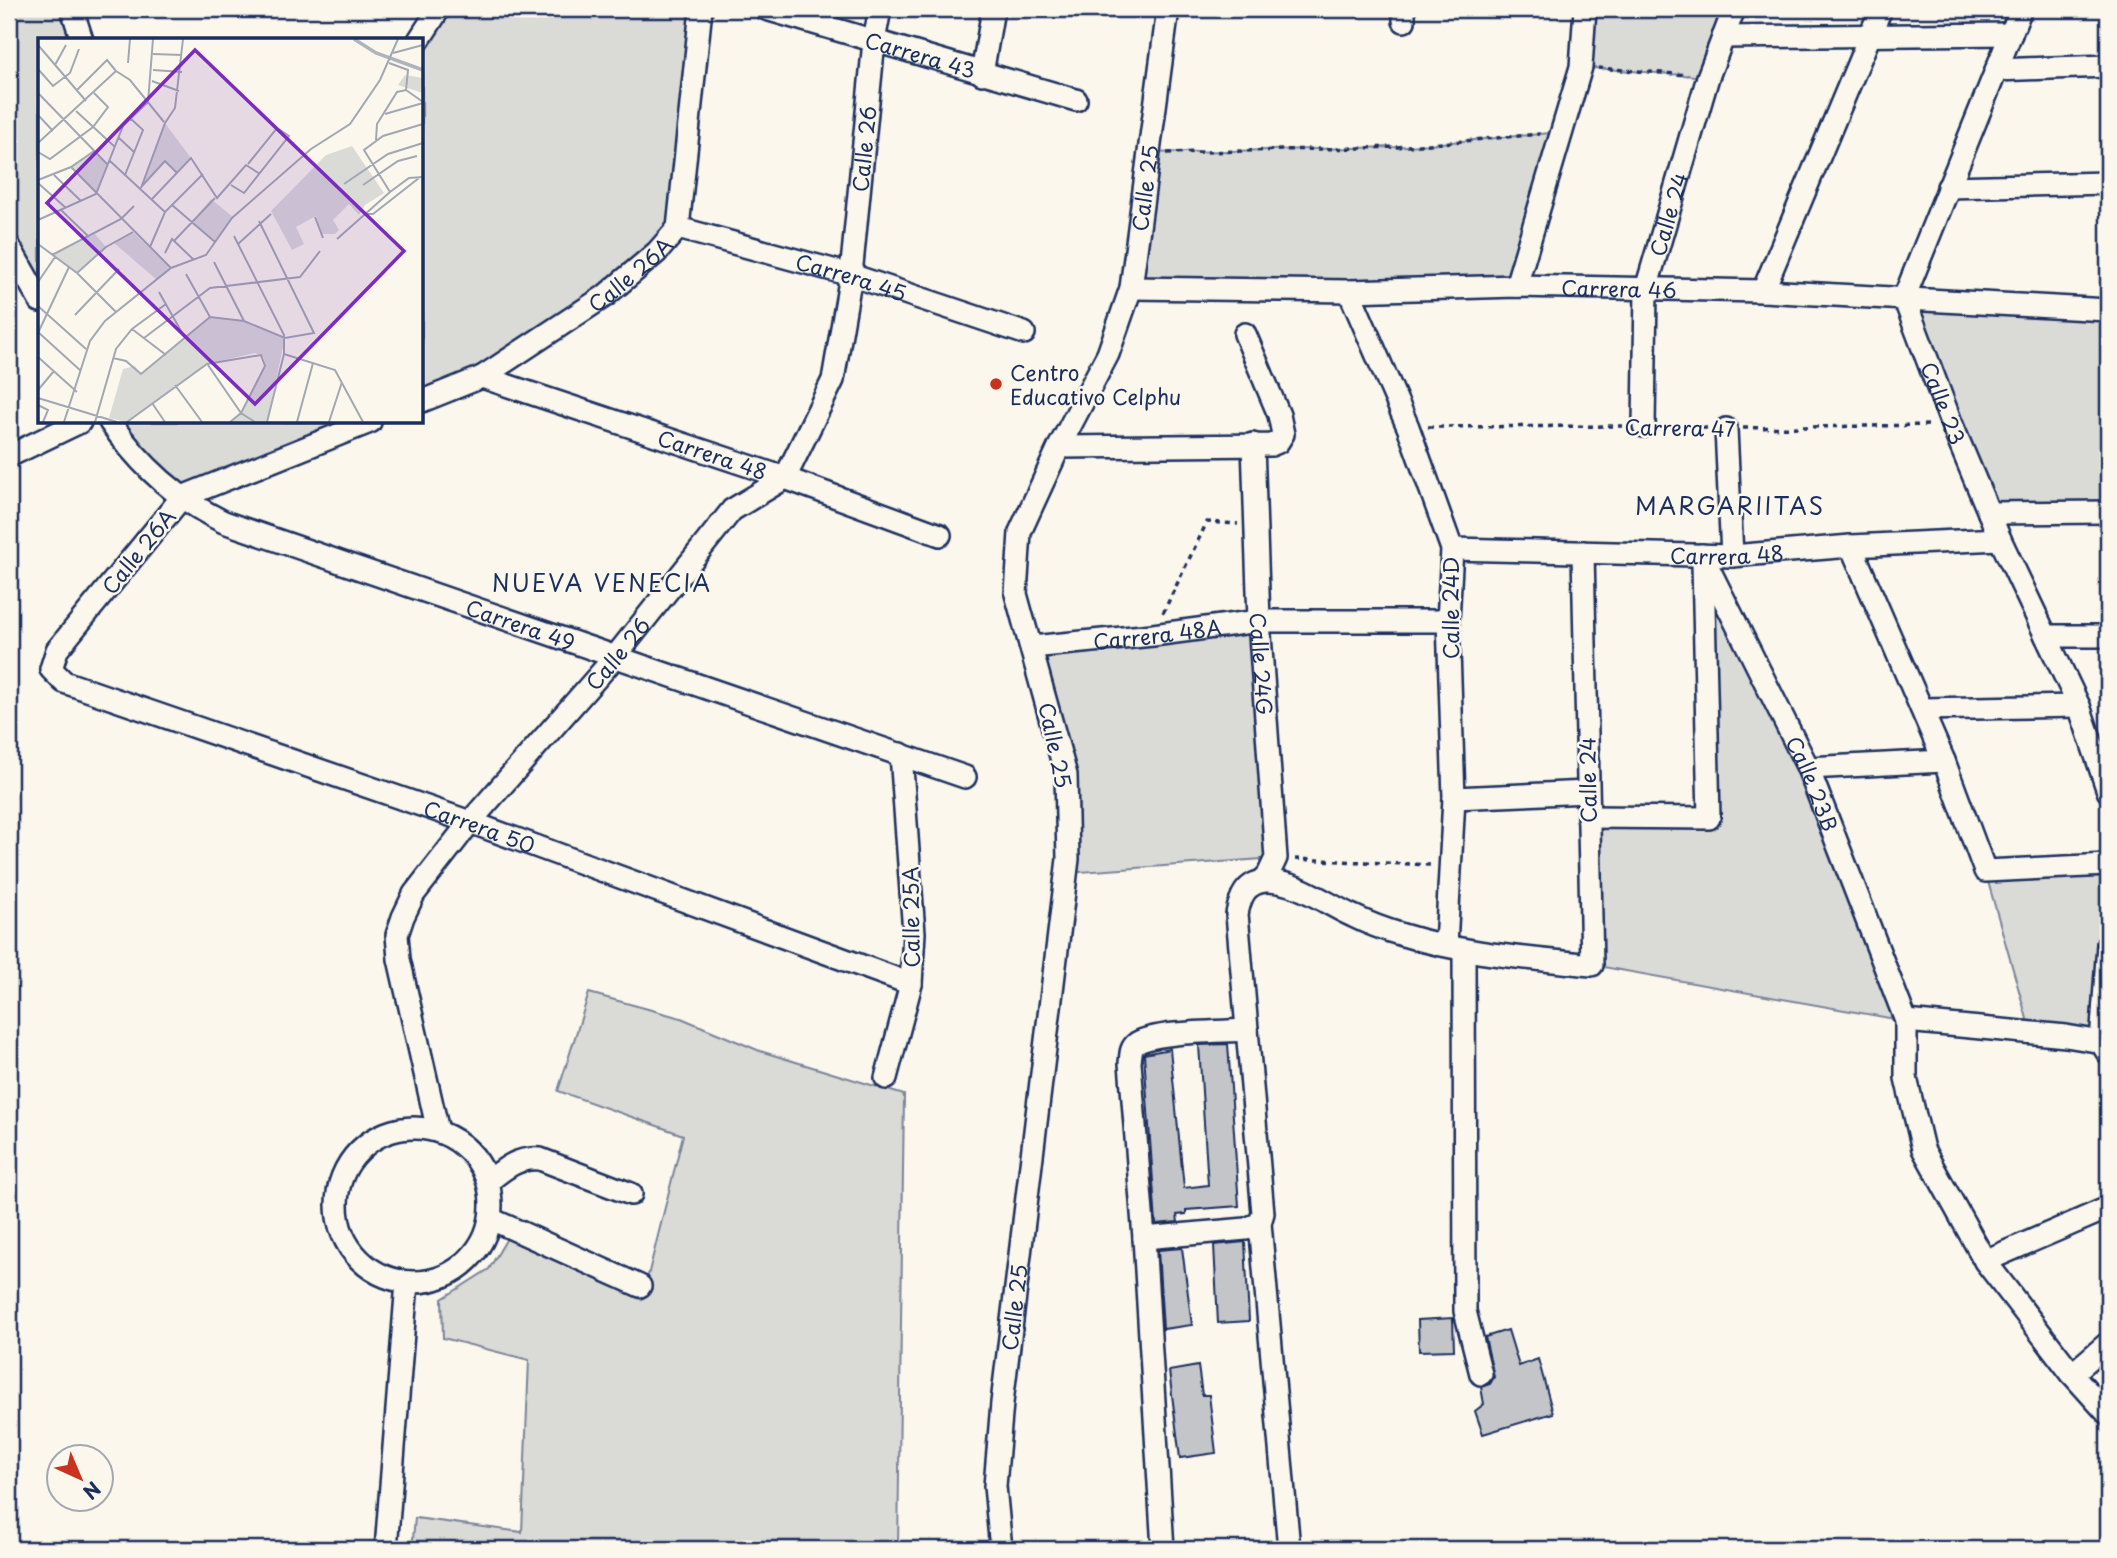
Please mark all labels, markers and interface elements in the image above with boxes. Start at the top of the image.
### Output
street label: Carrera 43 [861,23,980,86]
inset map [38,38,424,424]
street label: Calle 26 [843,104,884,193]
street label: Calle 25 [1123,143,1166,233]
street label: Calle 24 [1640,168,1695,260]
street label: Calle 26A [581,229,680,319]
street label: Carrera 45 [792,245,911,309]
street label: Carrera 46 [1561,271,1677,305]
place label: Centro Educativo Celphu [1010,356,1181,412]
street label: Calle 23 [1913,357,1974,449]
marker: Centro Educativo Celphu [988,376,1004,392]
street label: Carrera 47 [1624,410,1736,444]
street label: Carrera 48 [654,421,772,487]
district label: MARGARIITAS [1635,488,1825,523]
street label: Calle 26A [93,501,183,601]
street label: Carrera 48 [1670,536,1785,572]
street label: Calle 24D [1434,557,1466,659]
district label: NUEVA VENECIA [492,565,712,600]
street label: Carrera 49 [462,590,579,658]
street label: Calle 26 [577,610,657,697]
street label: Carrera 48A [1092,610,1224,657]
street label: Calle 24G [1243,612,1282,716]
street label: Calle 25 [1031,699,1081,791]
street label: Calle 23B [1778,730,1847,836]
street label: Calle 24 [1570,737,1604,823]
street label: Carrera 50 [419,791,540,861]
street label: Calle 25A [893,866,927,968]
street label: Calle 25 [992,1262,1035,1352]
north arrow [46,1442,116,1512]
text: N [77,1476,108,1506]

